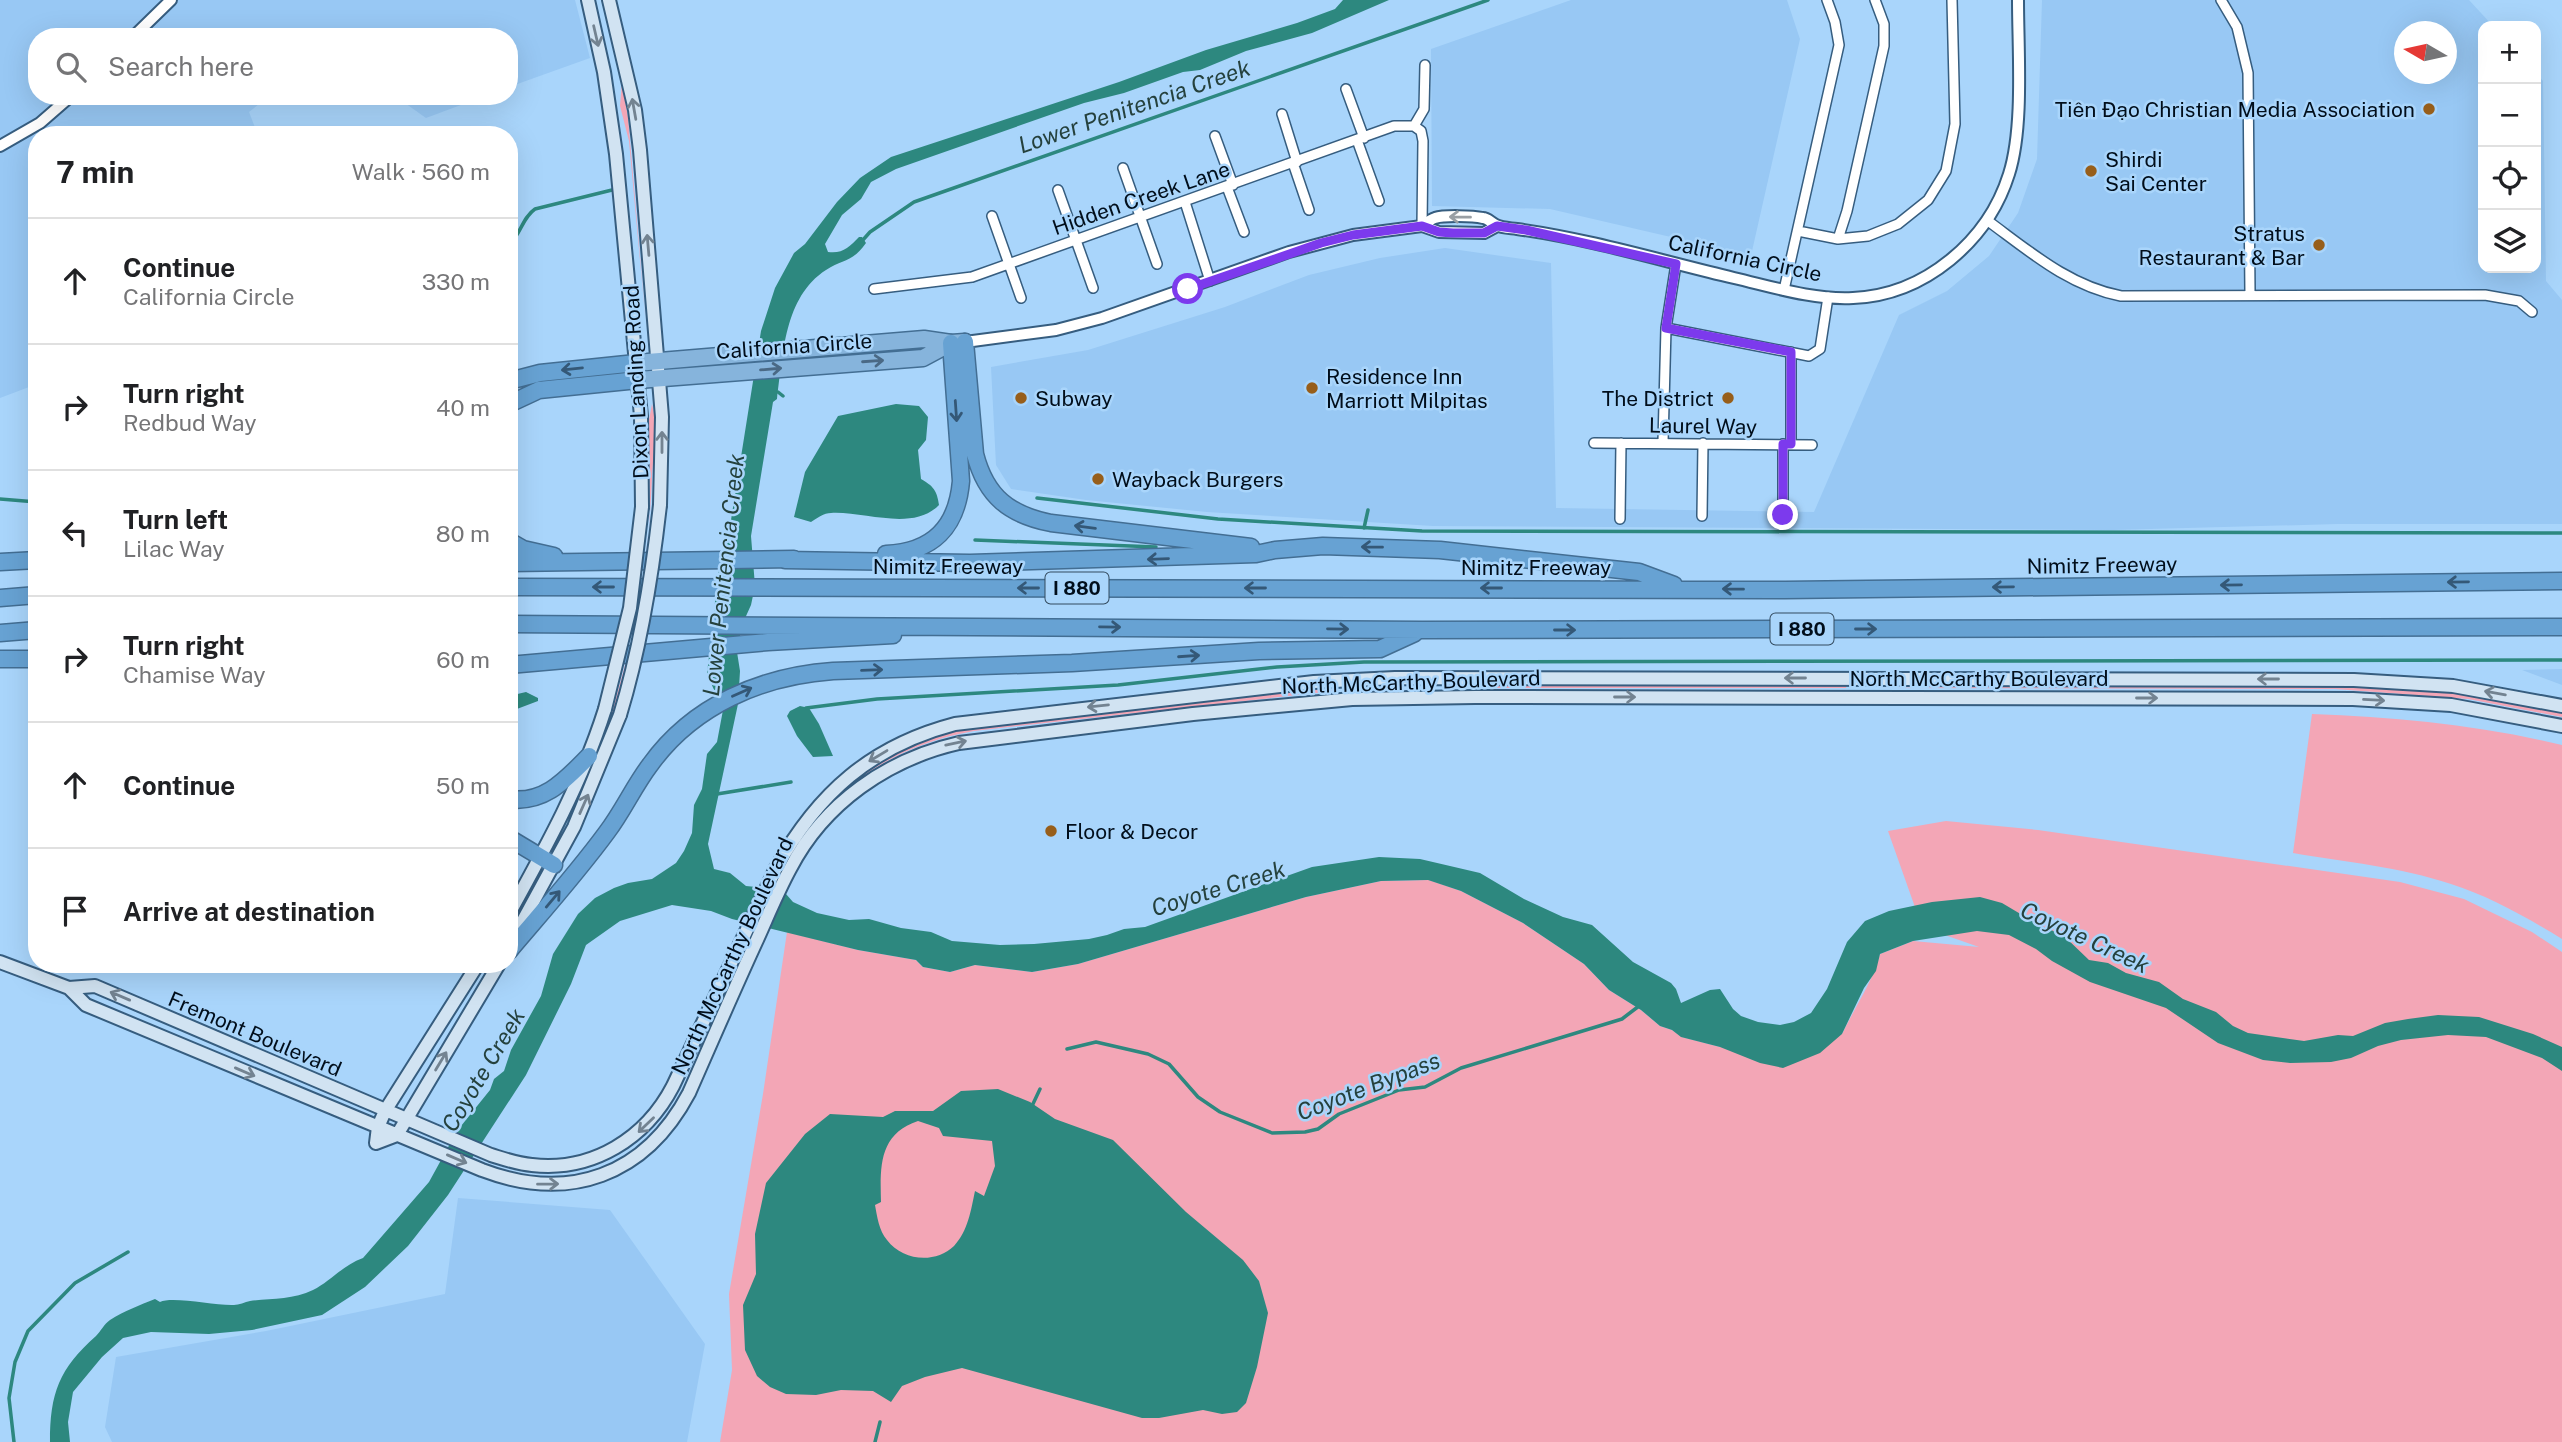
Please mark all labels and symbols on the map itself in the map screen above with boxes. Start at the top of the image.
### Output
north arrow [2394,21,2457,84]
one-way arrow [589,24,603,47]
water label: Lower Penitencia Creek [1014,53,1254,158]
place label: Tiên Đạo Christian Media Association [2055,97,2415,122]
one-way arrow [627,98,640,121]
marker: Tiên Đạo Christian Media Association [2421,101,2437,117]
place label: Shirdi Sai Center [2105,147,2207,196]
street label: Hidden Creek Lane [1049,156,1233,240]
marker: Shirdi Sai Center [2083,163,2099,179]
one-way arrow [1448,211,1471,224]
place label: Stratus Restaurant & Bar [2139,221,2305,270]
street label: California Circle [1666,230,1824,286]
one-way arrow [641,234,654,256]
marker: Stratus Restaurant & Bar [2311,237,2327,253]
route start [1172,273,1203,304]
street label: Dixon Landing Road [618,285,654,479]
street label: California Circle [715,328,873,364]
one-way arrow [861,355,884,368]
one-way arrow [759,362,781,375]
one-way arrow [561,363,584,376]
place label: Residence Inn Marriott Milpitas [1326,364,1488,413]
marker: Residence Inn Marriott Milpitas [1304,380,1320,396]
place label: Subway [1035,386,1112,411]
place label: The District [1602,386,1714,411]
marker: Subway [1013,390,1029,406]
marker: The District [1720,390,1736,406]
one-way arrow [950,399,963,422]
street label: Laurel Way [1649,413,1757,439]
one-way arrow [655,430,669,453]
water label: Lower Penitencia Creek [697,452,749,698]
place label: Wayback Burgers [1112,467,1283,492]
marker: Wayback Burgers [1090,471,1106,487]
route end [1767,499,1798,530]
one-way arrow [1074,520,1097,533]
one-way arrow [1360,540,1383,554]
street label: Nimitz Freeway [2026,551,2178,579]
one-way arrow [1147,552,1170,565]
street label: Nimitz Freeway [873,554,1023,579]
street label: Nimitz Freeway [1461,555,1611,580]
road number: I 880 [1046,572,1108,604]
one-way arrow [2447,575,2470,589]
one-way arrow [2220,578,2243,591]
one-way arrow [592,580,615,594]
one-way arrow [1992,580,2015,594]
one-way arrow [1016,581,1039,595]
one-way arrow [1244,581,1267,595]
one-way arrow [1480,581,1503,595]
one-way arrow [1722,582,1745,596]
road number: I 880 [1770,614,1834,644]
one-way arrow [1099,620,1122,634]
one-way arrow [1326,622,1349,636]
one-way arrow [1855,622,1878,636]
one-way arrow [1554,623,1577,636]
one-way arrow [1177,649,1200,662]
one-way arrow [860,663,883,676]
street label: North McCarthy Boulevard [1281,665,1541,699]
street label: North McCarthy Boulevard [1849,666,2109,691]
one-way arrow [1784,671,1807,685]
one-way arrow [2257,672,2280,686]
one-way arrow [730,685,752,698]
one-way arrow [2484,686,2507,699]
one-way arrow [1613,690,1636,704]
one-way arrow [2135,691,2158,705]
one-way arrow [2362,693,2385,706]
one-way arrow [1087,700,1110,713]
one-way arrow [944,736,967,750]
one-way arrow [869,749,889,763]
one-way arrow [579,793,592,815]
place label: Floor & Decor [1065,819,1198,844]
marker: Floor & Decor [1043,823,1059,839]
street label: North McCarthy Boulevard [666,833,798,1079]
water label: Coyote Creek [1148,855,1289,921]
one-way arrow [545,890,561,908]
water label: Coyote Creek [2016,895,2154,979]
street label: Fremont Boulevard [165,986,345,1082]
one-way arrow [110,989,131,1002]
water label: Coyote Creek [436,1003,531,1136]
water label: Coyote Bypass [1293,1046,1443,1126]
one-way arrow [435,1051,449,1071]
one-way arrow [234,1066,255,1079]
one-way arrow [637,1116,654,1133]
one-way arrow [445,1154,467,1167]
one-way arrow [537,1177,560,1191]

